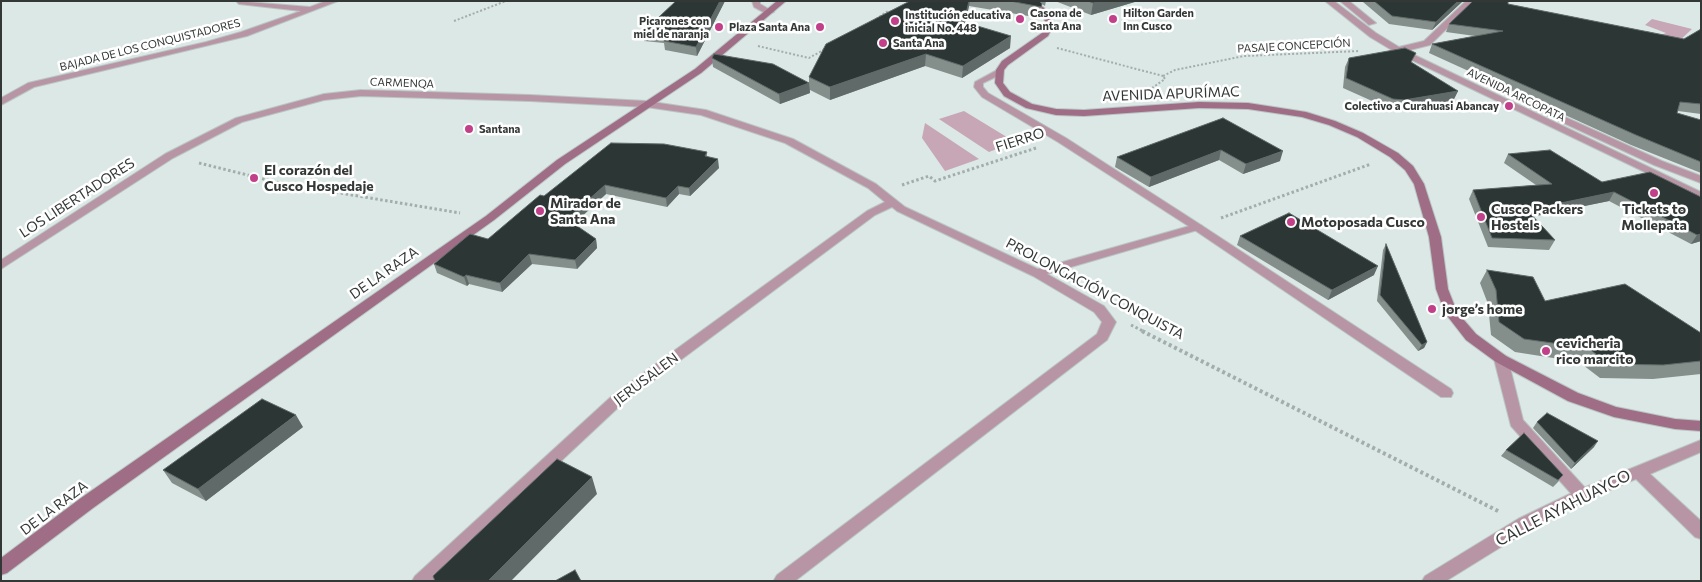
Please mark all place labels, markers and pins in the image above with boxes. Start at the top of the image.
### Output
place label: Casona de Santa Ana [1030,6,1082,32]
place label: Hilton Garden Inn Cusco [1123,6,1194,32]
place label: Institución educativa inicial No. 448 [905,8,1011,34]
marker: Casona de Santa Ana [1014,13,1026,25]
marker: Hilton Garden Inn Cusco [1107,13,1119,25]
place label: Picarones con miel de naranja [634,14,709,40]
marker: Institución educativa inicial No. 448 [889,15,901,27]
place label: Plaza Santa Ana [729,20,810,34]
marker: Picarones con miel de naranja [713,21,725,33]
marker: Plaza Santa Ana [814,21,826,33]
place label: Santa Ana [893,36,944,50]
marker: Santa Ana [877,37,889,49]
place label: Colectivo a Curahuasi Abancay [1344,99,1499,113]
marker: Colectivo a Curahuasi Abancay [1503,100,1515,112]
place label: Santana [479,122,520,136]
marker: Santana [463,123,475,135]
place label: El corazón del Cusco Hospedaje [264,162,374,194]
marker: El corazón del Cusco Hospedaje [248,172,260,184]
marker: Tickets to Mollepata [1648,187,1660,199]
place label: Mirador de Santa Ana [550,195,621,228]
place label: Cusco Packers Hostels [1491,201,1583,233]
place label: Tickets to Mollepata [1621,201,1687,233]
marker: Mirador de Santa Ana [534,205,546,217]
marker: Cusco Packers Hostels [1475,211,1487,223]
place label: Motoposada Cusco [1301,214,1425,230]
marker: Motoposada Cusco [1285,216,1297,228]
place label: jorge’s home [1442,301,1523,317]
marker: jorge’s home [1426,303,1438,315]
place label: cevicheria rico marcito [1556,335,1634,368]
marker: cevicheria rico marcito [1540,345,1552,357]

